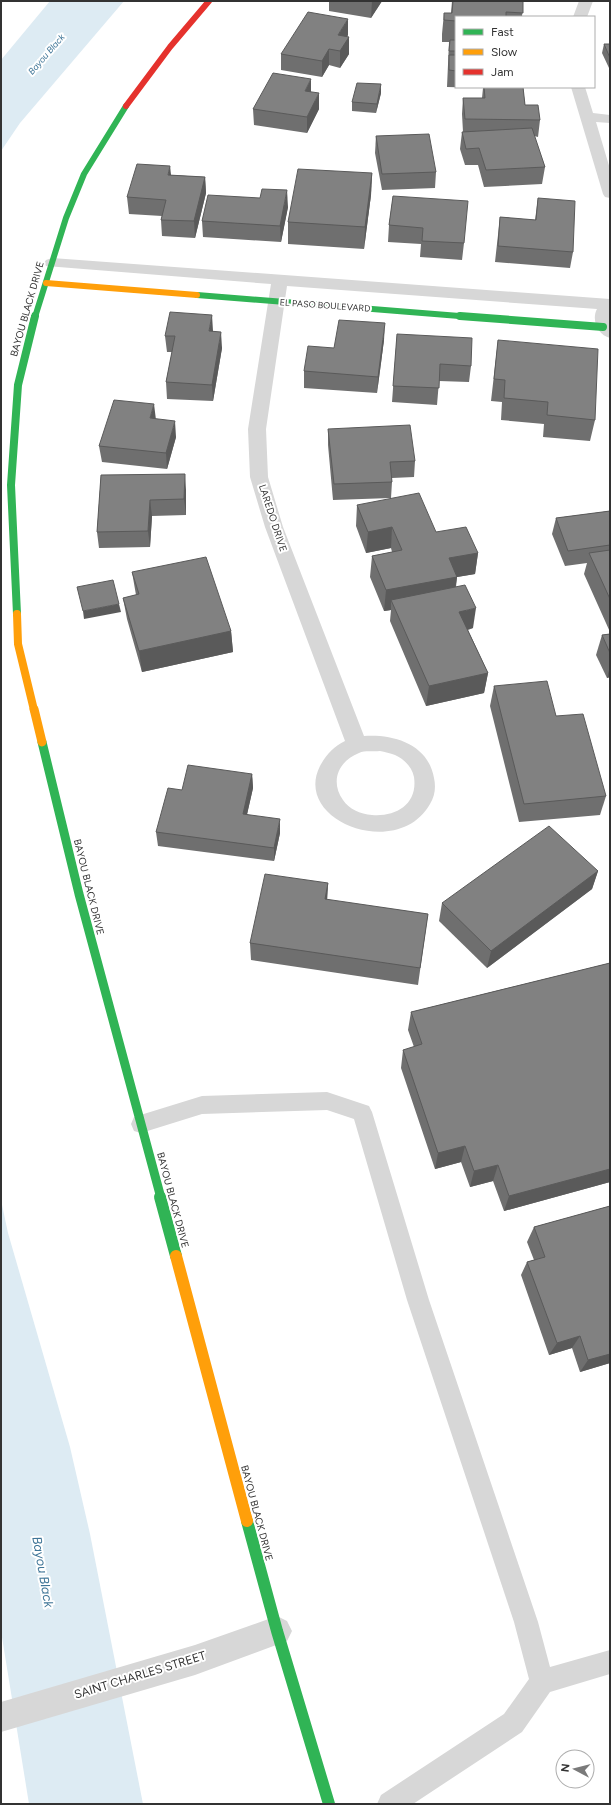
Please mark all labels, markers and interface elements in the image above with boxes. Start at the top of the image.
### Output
legend [455,16,595,88]
text: Fast [491,25,514,39]
water label: Bayou Black [25,31,67,76]
text: Slow [491,45,518,59]
text: Jam [491,65,514,79]
street label: BAYOU BLACK DRIVE [7,260,47,358]
street label: EL PASO BOULEVARD [279,296,371,314]
street label: LAREDO DRIVE [256,483,290,553]
street label: BAYOU BLACK DRIVE [71,838,107,936]
street label: BAYOU BLACK DRIVE [154,1151,192,1249]
street label: BAYOU BLACK DRIVE [238,1464,276,1562]
water label: Bayou Black [29,1535,57,1609]
street label: SAINT CHARLES STREET [72,1648,208,1702]
north arrow [555,1749,595,1789]
text: N [559,1763,573,1773]

